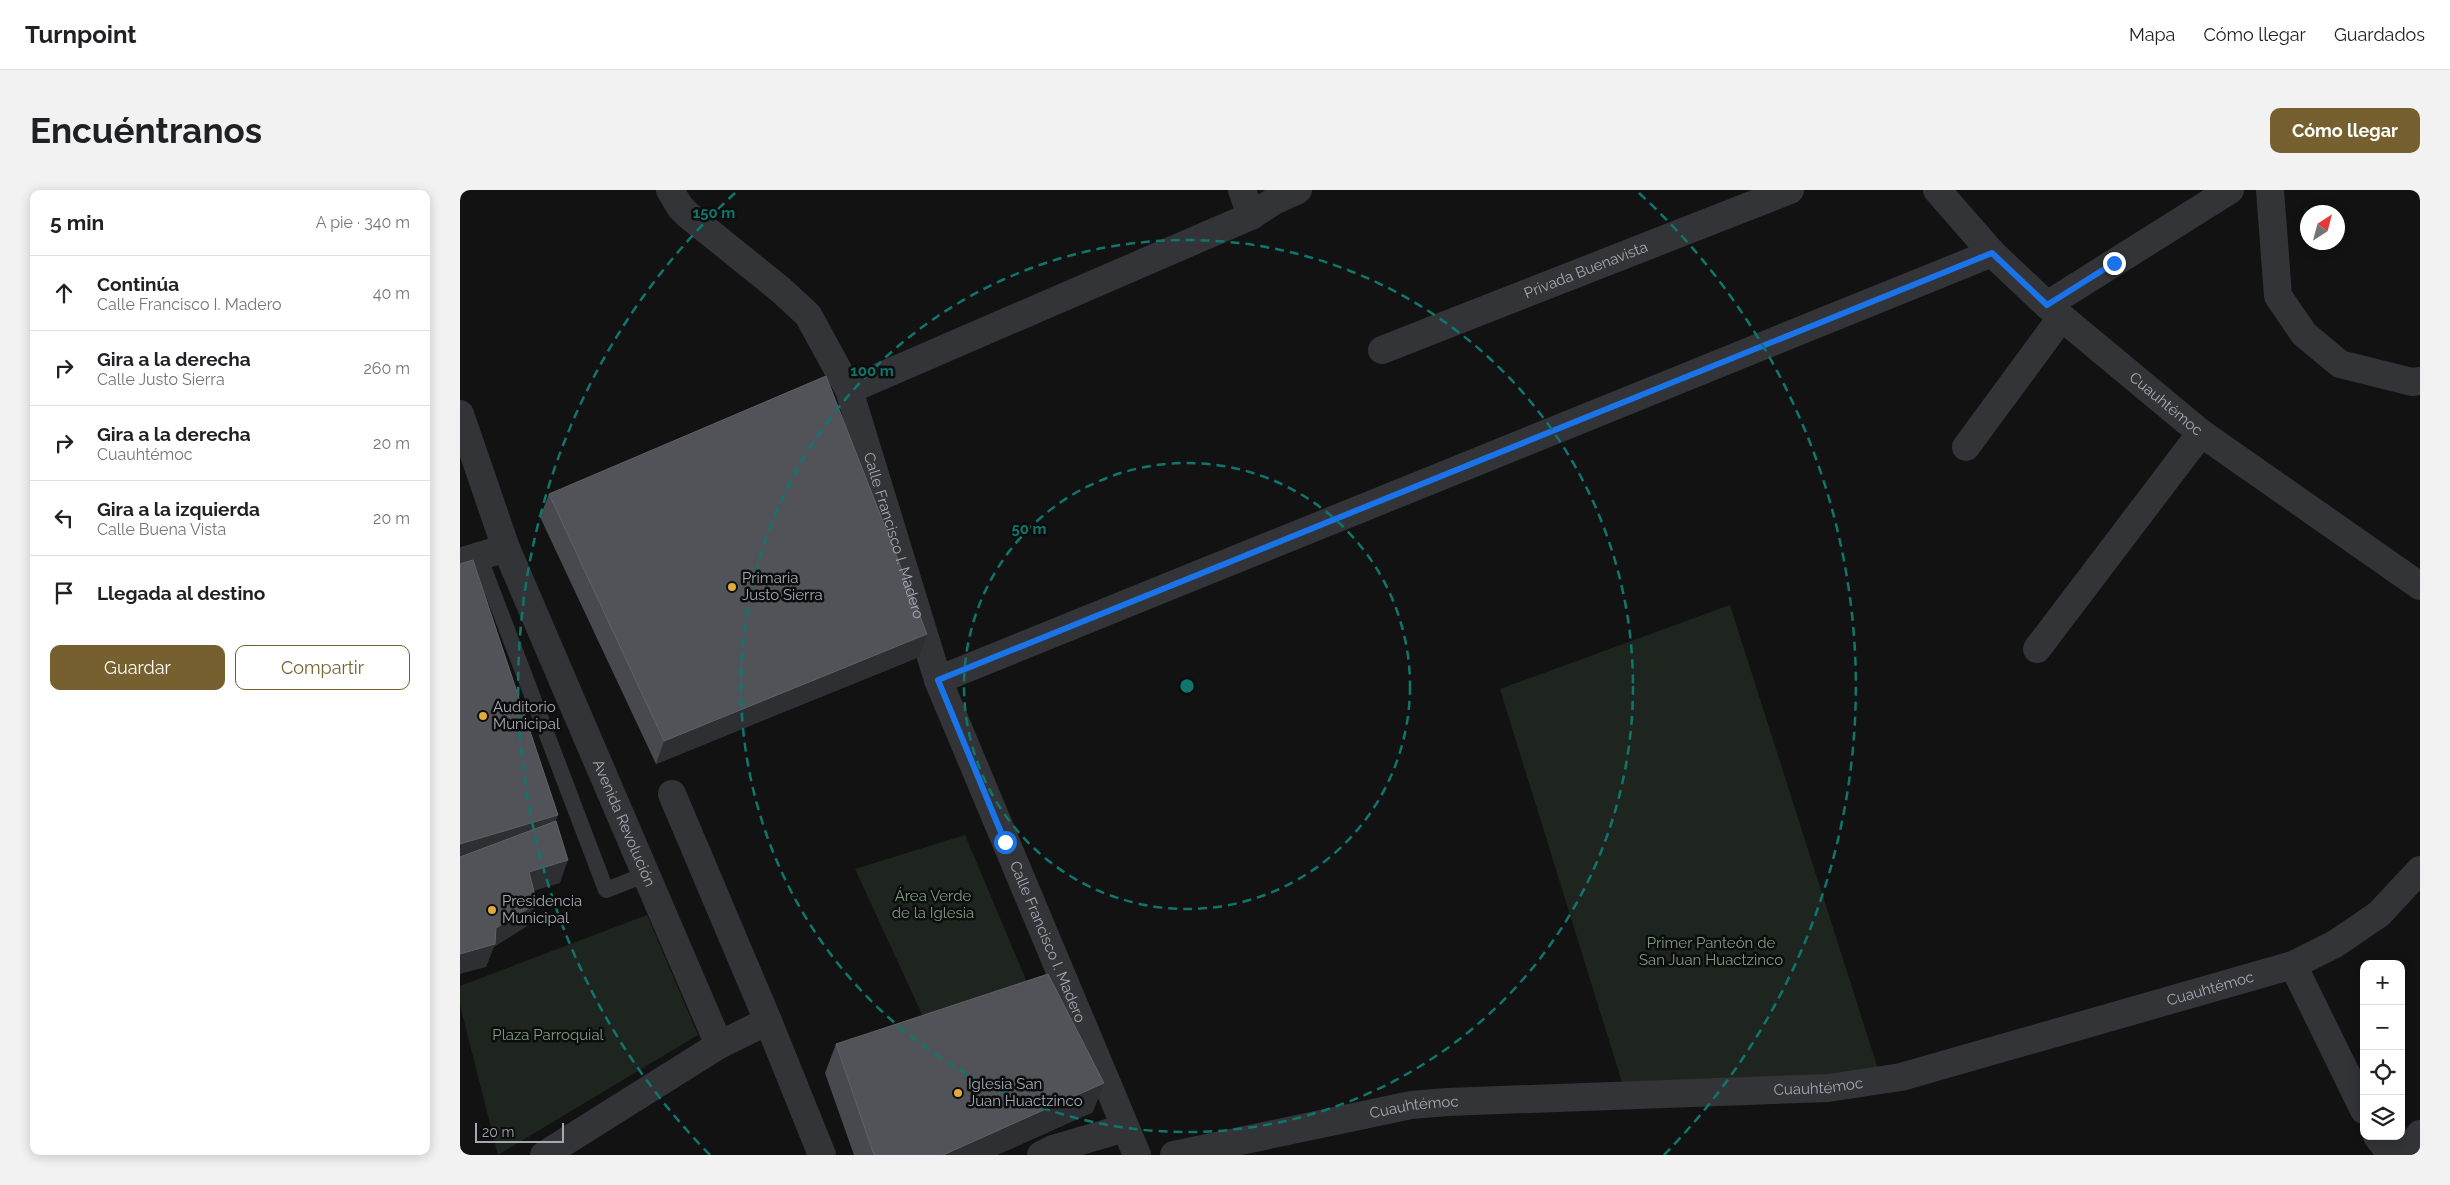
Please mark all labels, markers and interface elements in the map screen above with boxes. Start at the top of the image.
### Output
text: Turnpoint [25,20,137,49]
text: Mapa [2129,24,2175,45]
text: Cómo llegar [2203,24,2306,45]
text: Guardados [2334,24,2425,45]
button: Cómo llegar [2270,108,2420,153]
text: Encuéntranos [30,110,262,151]
text: 150 m [693,204,735,222]
north arrow [2300,205,2345,250]
text: 5 min [50,210,104,235]
text: A pie · 340 m [316,213,410,232]
street label: Privada Buenavista [1521,238,1650,302]
route end [2103,252,2126,275]
text: Continúa [97,273,179,295]
icon: ahead [50,279,78,307]
text: 40 m [373,284,410,303]
text: Calle Francisco I. Madero [97,295,282,314]
text: Gira a la derecha [97,348,251,370]
icon: right [50,354,78,382]
text: 260 m [363,359,410,378]
text: 100 m [850,362,894,380]
street label: Cuauhtémoc [2126,368,2206,439]
text: Calle Justo Sierra [97,370,225,389]
text: Gira a la derecha [97,423,251,445]
icon: right [50,429,78,457]
text: 20 m [373,434,410,453]
text: Cuauhtémoc [97,445,193,464]
street label: Calle Francisco I. Madero [860,450,928,621]
text: Gira a la izquierda [97,498,260,520]
icon: left [50,504,78,532]
text: 20 m [373,509,410,528]
text: Calle Buena Vista [97,520,226,539]
text: 50 m [1011,520,1047,538]
place label: Primaria Justo Sierra [742,569,823,604]
icon: arrive [50,579,78,607]
marker: Primaria Justo Sierra [726,581,738,593]
text: Llegada al destino [97,582,265,604]
button: Guardar [50,645,225,690]
button: Compartir [235,645,410,690]
centre of rings [1178,677,1196,695]
place label: Auditorio Municipal [493,698,561,733]
marker: Auditorio Municipal [477,710,489,722]
street label: Avenida Revolución [589,757,659,889]
route start [994,831,1017,854]
street label: Calle Francisco I. Madero [1006,858,1089,1025]
park label: Área Verde de la Iglesia [892,887,974,922]
place label: Presidencia Municipal [502,892,582,927]
marker: Presidencia Municipal [486,904,498,916]
park label: Primer Panteón de San Juan Huactzinco [1639,934,1783,969]
map controls [2360,960,2405,1140]
button: + [2360,960,2405,1005]
street label: Cuauhtémoc [2165,968,2256,1010]
button: − [2360,1005,2405,1050]
park label: Plaza Parroquial [492,1026,605,1044]
button: locate [2360,1050,2405,1095]
street label: Cuauhtémoc [1773,1074,1864,1099]
place label: Iglesia San Juan Huactzinco [968,1075,1083,1110]
marker: Iglesia San Juan Huactzinco [952,1087,964,1099]
street label: Cuauhtémoc [1368,1093,1459,1122]
button: layers [2360,1095,2405,1140]
scale bar [475,1120,564,1143]
text: 20 m [482,1124,514,1140]

